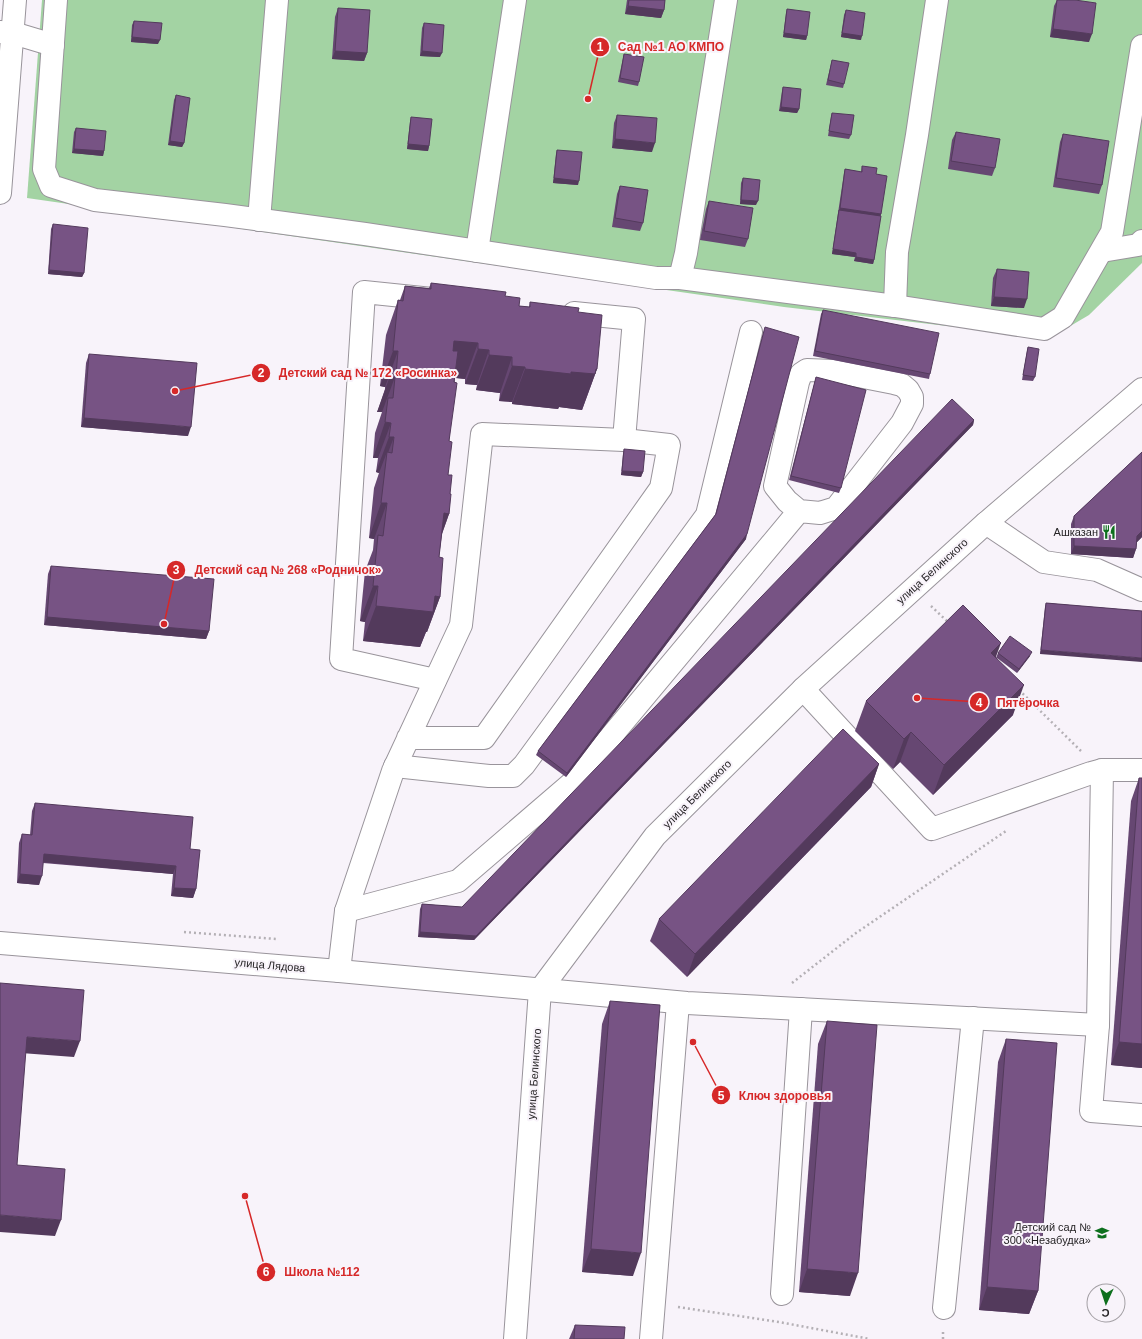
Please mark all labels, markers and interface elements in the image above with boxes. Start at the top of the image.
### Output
callout: Сад №1 АО КМПО [590,35,732,59]
text: 1 [597,40,604,54]
text: Сад №1 АО КМПО [618,40,724,54]
callout: Детский сад № 172 «Росинка» [251,361,466,385]
text: 2 [258,366,265,380]
text: Детский сад № 172 «Росинка» [279,366,458,380]
restaurant icon: Ашказан [1101,524,1117,540]
place label: Ашказан [1054,526,1098,538]
street label: улица Белинского [894,536,970,606]
callout: Детский сад № 268 «Родничок» [166,558,389,582]
text: 3 [173,563,180,577]
text: Детский сад № 268 «Родничок» [195,563,382,577]
callout: Пятёрочка [969,690,1067,714]
text: 4 [976,696,983,710]
text: Пятёрочка [997,696,1059,710]
street label: улица Белинского [660,757,734,831]
street label: улица Лядова [234,956,307,974]
street label: улица Белинского [525,1028,543,1120]
callout: Ключ здоровья [711,1083,839,1107]
text: 5 [718,1089,725,1103]
text: Ключ здоровья [739,1089,831,1103]
place label: Детский сад № 300 «Незабудка» [1004,1221,1091,1246]
school or university icon: Детский сад № 300 «Незабудка» [1094,1225,1110,1241]
callout: Школа №112 [256,1260,367,1284]
text: 6 [263,1265,270,1279]
text: Школа №112 [284,1265,360,1279]
north arrow [1086,1283,1126,1323]
text: С [1101,1307,1110,1319]

